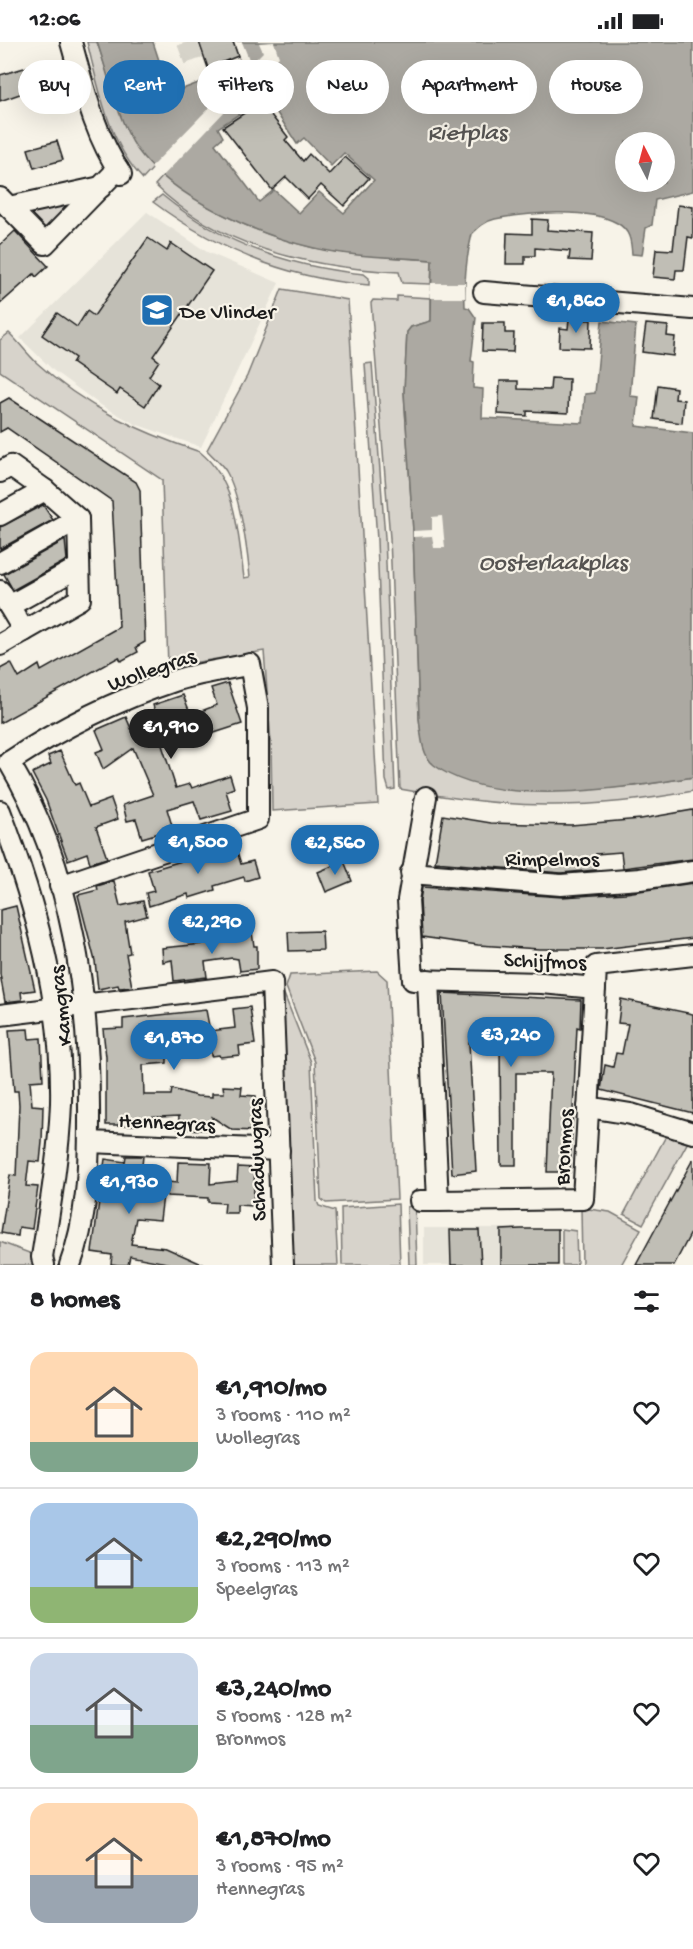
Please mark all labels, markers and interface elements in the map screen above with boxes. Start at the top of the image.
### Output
text: 12:06 [30,8,80,34]
chip: Buy [18,60,91,114]
chip: Rent [103,60,185,114]
chip: Filters [197,60,294,114]
chip: New [306,60,389,114]
chip: Apartment [401,60,537,114]
chip: House [549,60,643,114]
water label: Rietplas [427,120,509,149]
north arrow [615,132,675,192]
map controls [615,132,675,192]
pin: €1,860 [527,283,625,334]
text: €1,860 [547,291,605,314]
school or university icon: De Vlinder [139,292,175,328]
place label: De Vlinder [178,301,277,327]
water label: Oosterlaakplas [479,550,629,579]
street label: Wollegras [105,644,201,699]
pin: €1,910 [122,709,220,760]
text: €1,910 [143,717,199,740]
pin: €1,500 [149,824,247,875]
pin: €2,560 [286,825,384,876]
text: €1,500 [168,832,228,855]
text: €2,560 [305,833,365,856]
street label: Rimpelmos [505,848,600,874]
pin: €2,290 [163,904,261,955]
text: €2,290 [182,912,242,935]
street label: Schijfmos [503,949,587,977]
street label: Kamgras [46,963,80,1047]
pin: €3,240 [462,1017,560,1068]
pin: €1,870 [125,1020,223,1071]
text: €3,240 [481,1025,541,1048]
text: €1,870 [145,1028,203,1051]
street label: Schaduwgras [244,1097,274,1222]
street label: Bronmos [551,1108,581,1187]
street label: Hennegras [118,1109,217,1141]
pin: €1,930 [80,1164,178,1215]
text: €1,930 [100,1172,158,1195]
icon: filters [630,1285,663,1318]
text: 8 homes [30,1286,119,1317]
text: €1,910/mo [216,1374,327,1405]
icon: home [78,1376,150,1448]
icon: heart [630,1396,663,1429]
text: 3 rooms · 110 m² [216,1405,351,1428]
text: Wollegras [216,1428,299,1451]
text: €2,290/mo [216,1525,331,1556]
icon: home [78,1527,150,1599]
icon: heart [630,1547,663,1580]
text: 3 rooms · 113 m² [216,1556,350,1579]
text: Speelgras [216,1579,297,1602]
text: €3,240/mo [216,1675,331,1706]
icon: home [78,1677,150,1749]
icon: heart [630,1697,663,1730]
text: 5 rooms · 128 m² [216,1706,352,1729]
text: Bronmos [216,1729,285,1752]
text: €1,870/mo [216,1825,331,1856]
icon: home [78,1827,150,1899]
icon: heart [630,1847,663,1880]
text: 3 rooms · 95 m² [216,1856,344,1879]
text: Hennegras [216,1879,304,1902]

